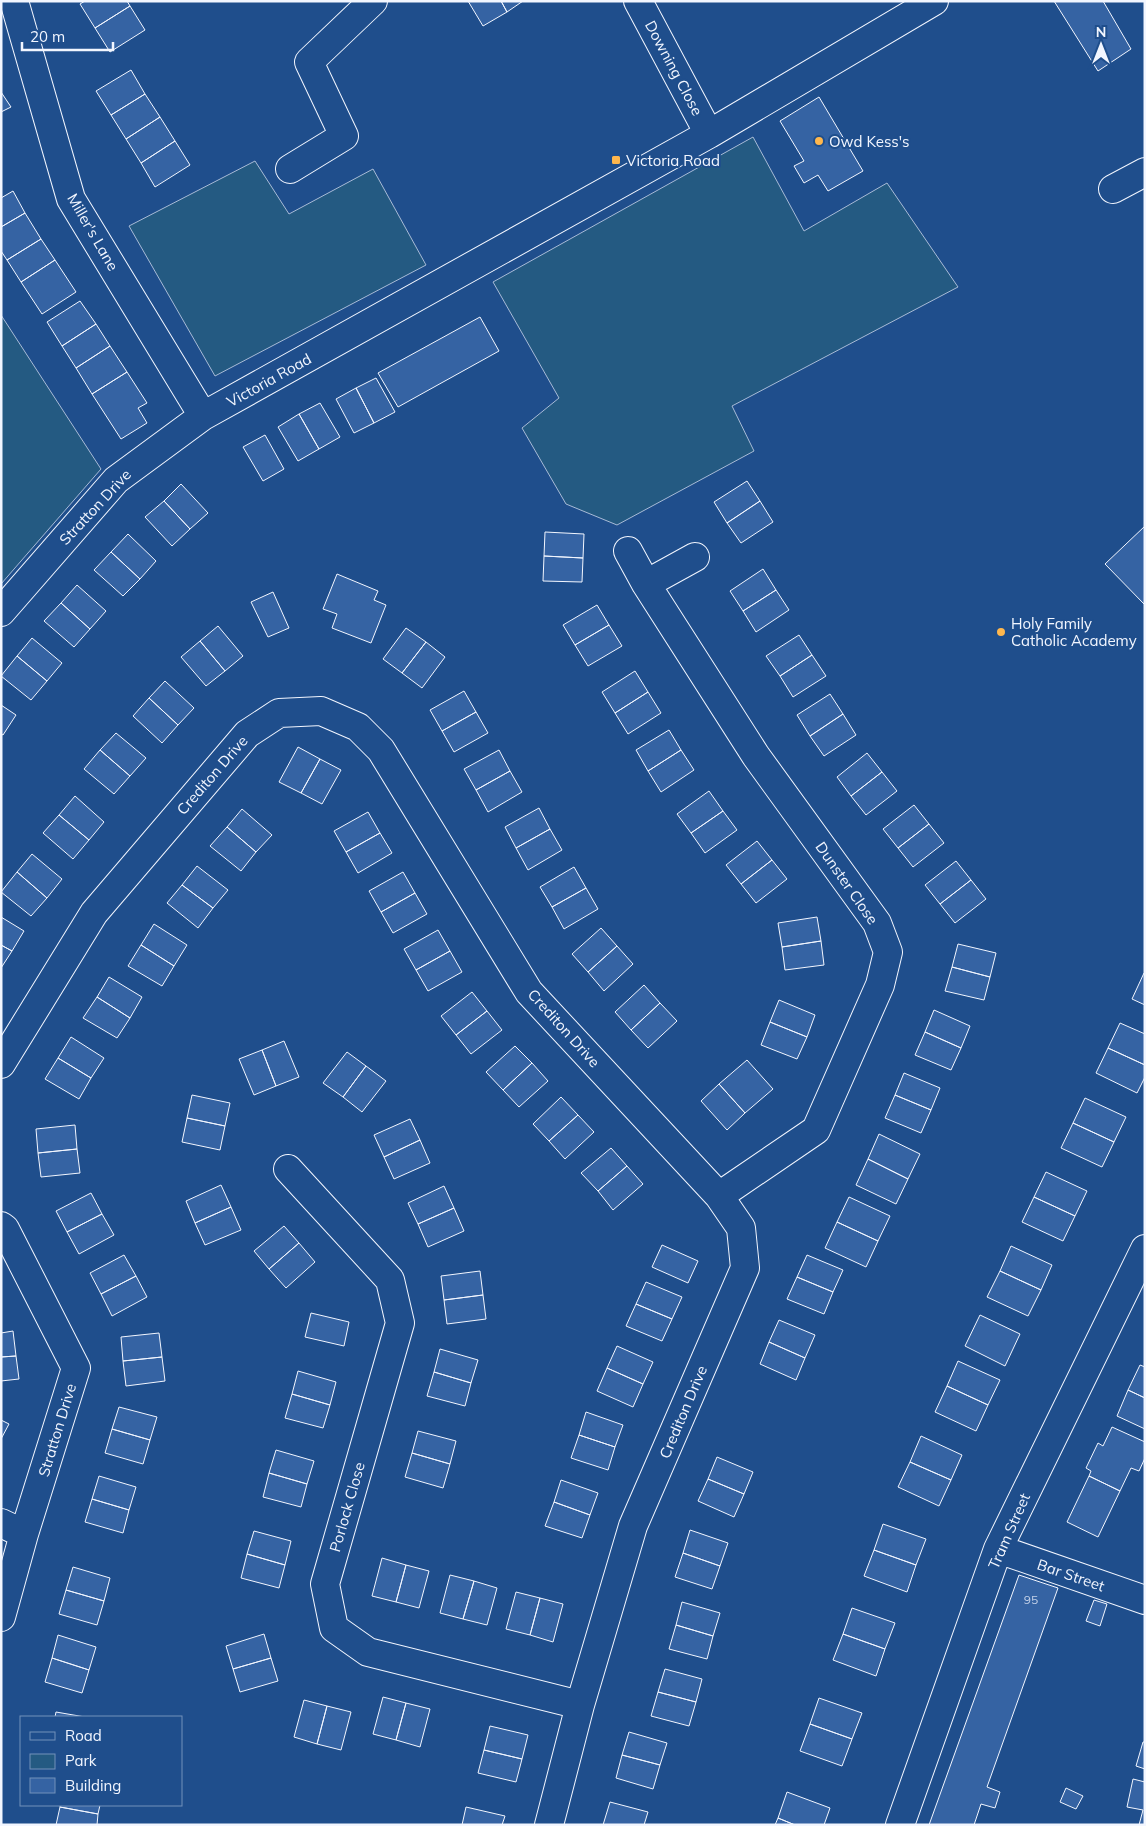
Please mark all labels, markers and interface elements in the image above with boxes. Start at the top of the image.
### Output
street label: Downing Close [641,17,707,119]
scale bar [22,20,114,52]
north arrow [1076,20,1126,70]
text: N [1096,23,1106,41]
text: 20 m [30,27,65,46]
place label: Owd Kess's [829,132,910,151]
marker: Owd Kess's [813,135,825,147]
place label: Victoria Road [626,151,720,170]
marker: Victoria Road [610,154,622,166]
street label: Miller's Lane [63,190,123,274]
street label: Victoria Road [223,349,315,411]
street label: Stratton Drive [55,465,135,549]
place label: Holy Family Catholic Academy [1011,614,1137,650]
marker: Holy Family Catholic Academy [995,626,1007,638]
street label: Crediton Drive [172,731,252,819]
street label: Dunster Close [811,838,883,928]
street label: Crediton Drive [524,985,604,1071]
street label: Crediton Drive [655,1363,711,1461]
street label: Stratton Drive [34,1381,80,1479]
street label: Porlock Close [325,1460,369,1554]
street label: Tram Street [984,1490,1034,1572]
street label: Bar Street [1035,1555,1107,1595]
house number: 95 [1024,1592,1038,1607]
legend [20,1716,182,1806]
text: Road [65,1726,102,1745]
text: Park [65,1751,97,1770]
text: Building [65,1776,121,1795]

